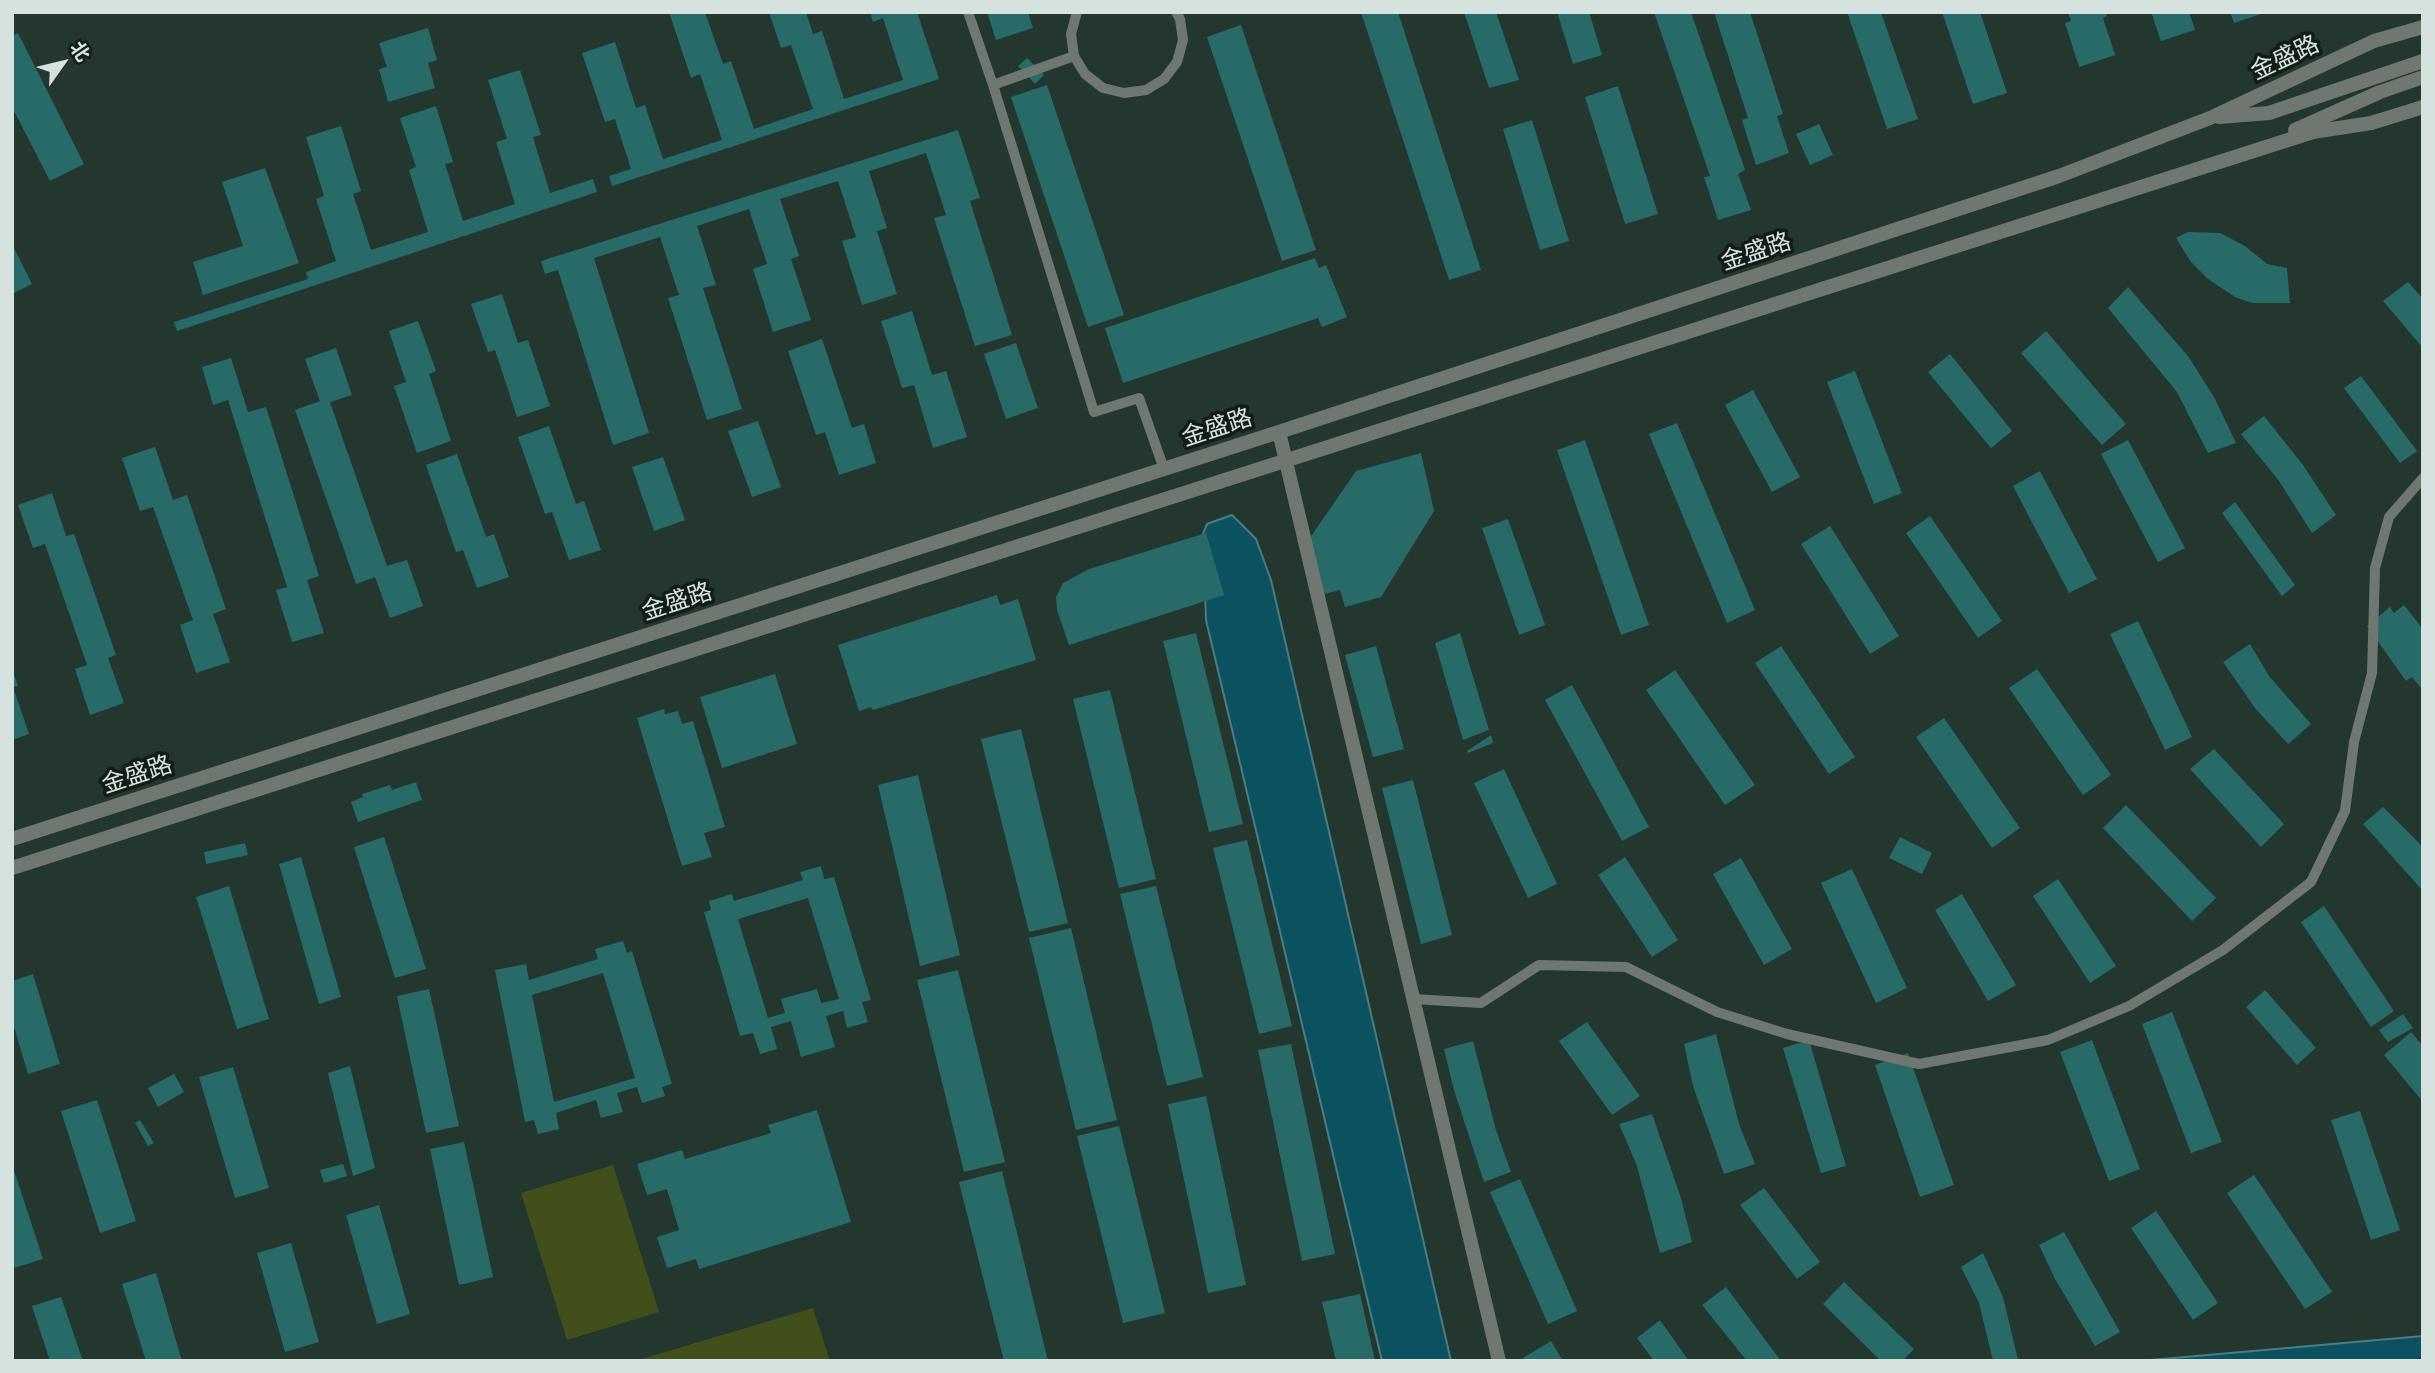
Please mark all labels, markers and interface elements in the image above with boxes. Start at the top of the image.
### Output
north arrow [28,28,98,98]
street label: 金盛路 [2246,30,2324,86]
text: 北 [65,37,96,66]
street label: 金盛路 [1717,227,1795,277]
street label: 金盛路 [1178,403,1256,453]
street label: 金盛路 [638,577,716,627]
street label: 金盛路 [98,750,176,800]

